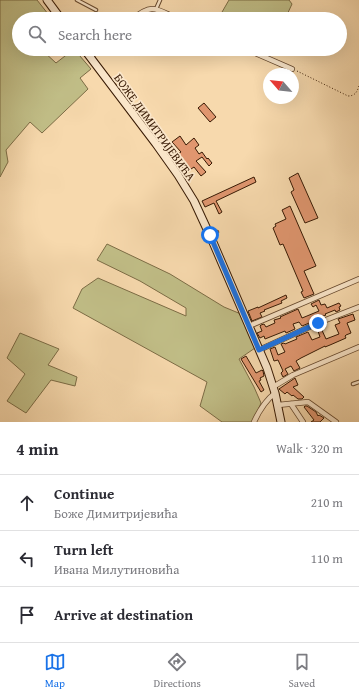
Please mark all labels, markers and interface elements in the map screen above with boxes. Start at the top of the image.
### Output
search box [12,12,347,56]
icon: search [26,23,48,45]
text: Search here [58,24,132,45]
north arrow [263,68,299,104]
street label: БОЖЕ ДИМИТРИЈЕВИЋА [110,70,200,185]
route start [201,226,219,244]
route end [309,314,327,332]
text: 4 min [16,436,58,461]
text: Walk · 320 m [276,439,343,458]
text: Continue [54,483,115,504]
icon: ahead [16,492,38,514]
text: 210 m [311,493,343,512]
text: Боже Димитријевића [54,504,178,523]
text: Turn left [54,539,113,560]
icon: left [16,548,38,570]
text: 110 m [311,549,343,568]
text: Ивана Милутиновића [54,560,179,579]
icon: arrive [16,604,38,626]
text: Arrive at destination [54,604,193,625]
tab: Map [44,651,66,691]
tab: Directions [154,651,201,691]
tab: Saved [288,651,315,691]

